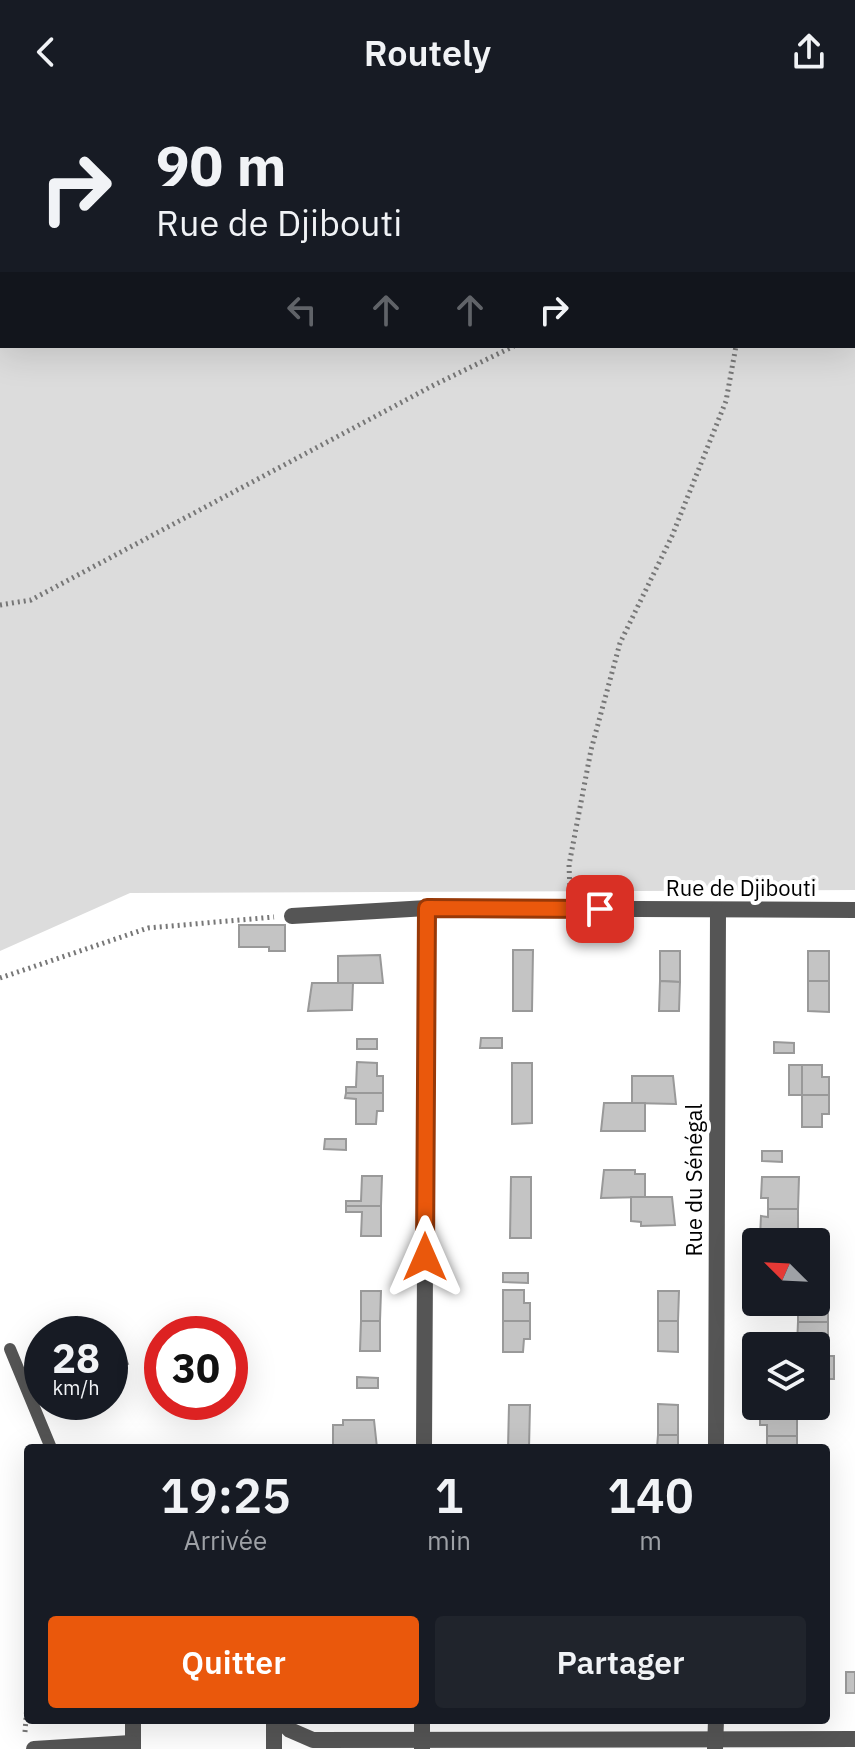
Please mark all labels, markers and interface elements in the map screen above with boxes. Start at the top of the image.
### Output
text: Routely [364,29,491,76]
icon: back [24,30,68,74]
icon: share [787,30,831,74]
text: 90 m [156,129,286,201]
icon: right [24,136,128,240]
text: Rue de Djibouti [156,199,402,246]
icon: left [280,288,324,332]
icon: ahead [364,288,408,332]
icon: ahead [448,288,492,332]
icon: right [532,288,576,332]
street label: Rue de Djibouti [666,873,816,902]
pin [566,875,634,943]
icon: arrive [578,887,622,931]
street label: Rue du Sénégal [679,1103,708,1257]
position arrow [383,1215,467,1299]
north arrow [742,1228,830,1316]
map controls [742,1228,830,1420]
speed limit sign: 30 [144,1316,248,1420]
text: 28 [52,1332,100,1384]
button: layers [742,1332,830,1420]
text: km/h [52,1374,100,1401]
text: 19:25 [160,1464,291,1526]
text: 1 [435,1464,463,1526]
text: 140 [607,1464,694,1526]
text: Arrivée [184,1523,267,1557]
text: min [427,1523,471,1557]
text: m [639,1523,662,1557]
button: Quitter [48,1616,419,1708]
button: Partager [435,1616,806,1708]

